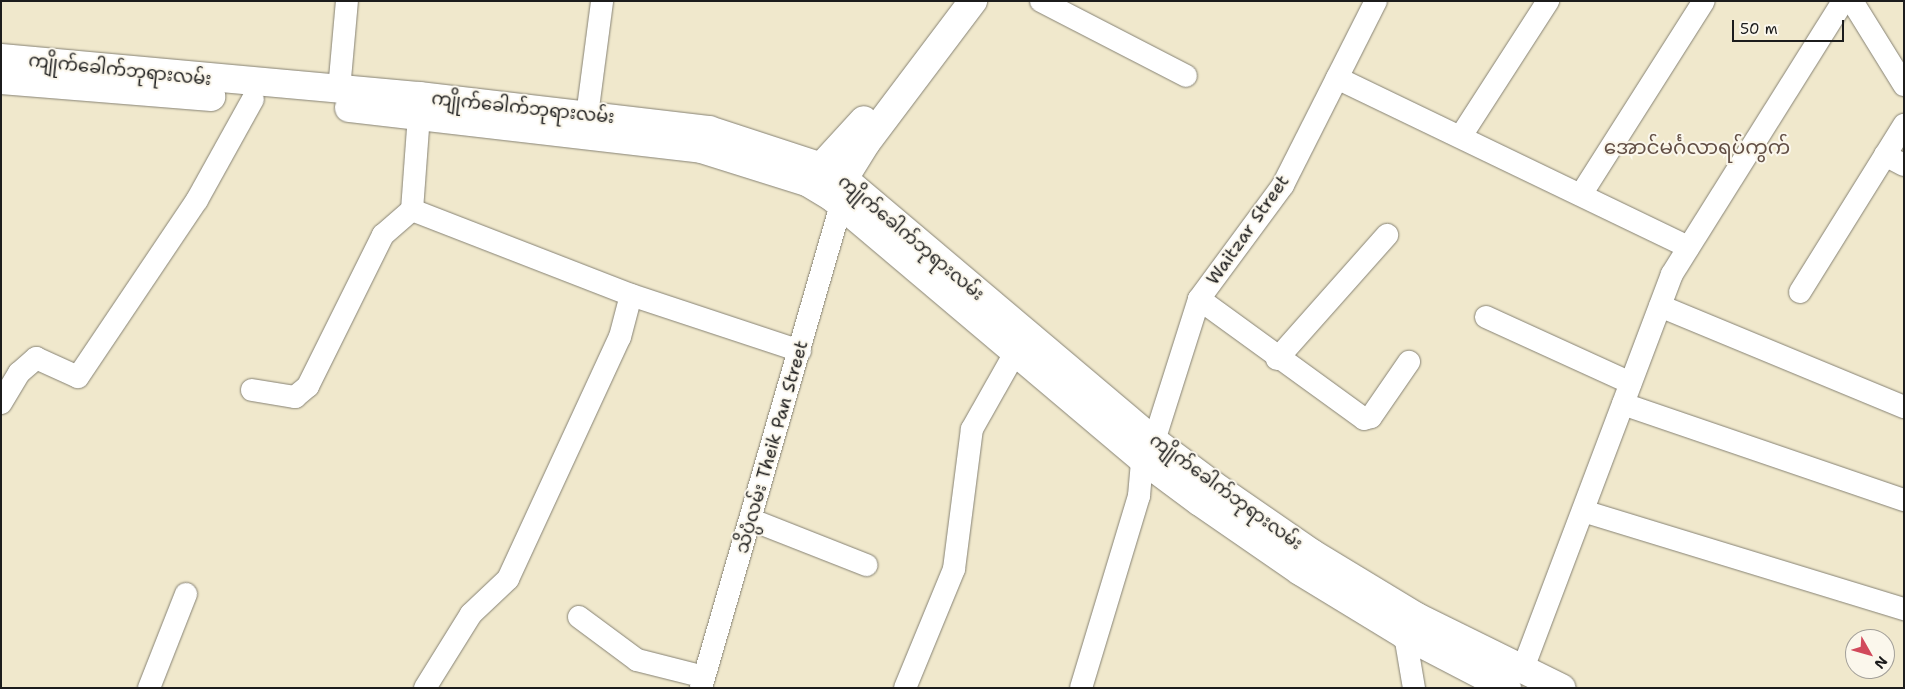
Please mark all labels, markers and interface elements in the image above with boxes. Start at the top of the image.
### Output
scale bar [1735,10,1848,42]
text: 50 m [1740,19,1778,39]
street label: ကျိုက်ခေါက်ဘုရားလမ်း [27,50,213,90]
street label: ကျိုက်ခေါက်ဘုရားလမ်း [430,88,616,128]
district label: အောင်မင်္ဂလာရပ်ကွက် [1604,135,1790,159]
street label: ကျိုက်ခေါက်ဘုရားလမ်း [834,171,988,305]
street label: Waitzar Street [1202,171,1294,289]
street label: သိပ္ပံလမ်း Theik Pan Street [731,338,813,556]
street label: ကျိုက်ခေါက်ဘုရားလမ်း [1145,429,1307,555]
north arrow [1845,629,1895,679]
text: N [1871,653,1892,673]

